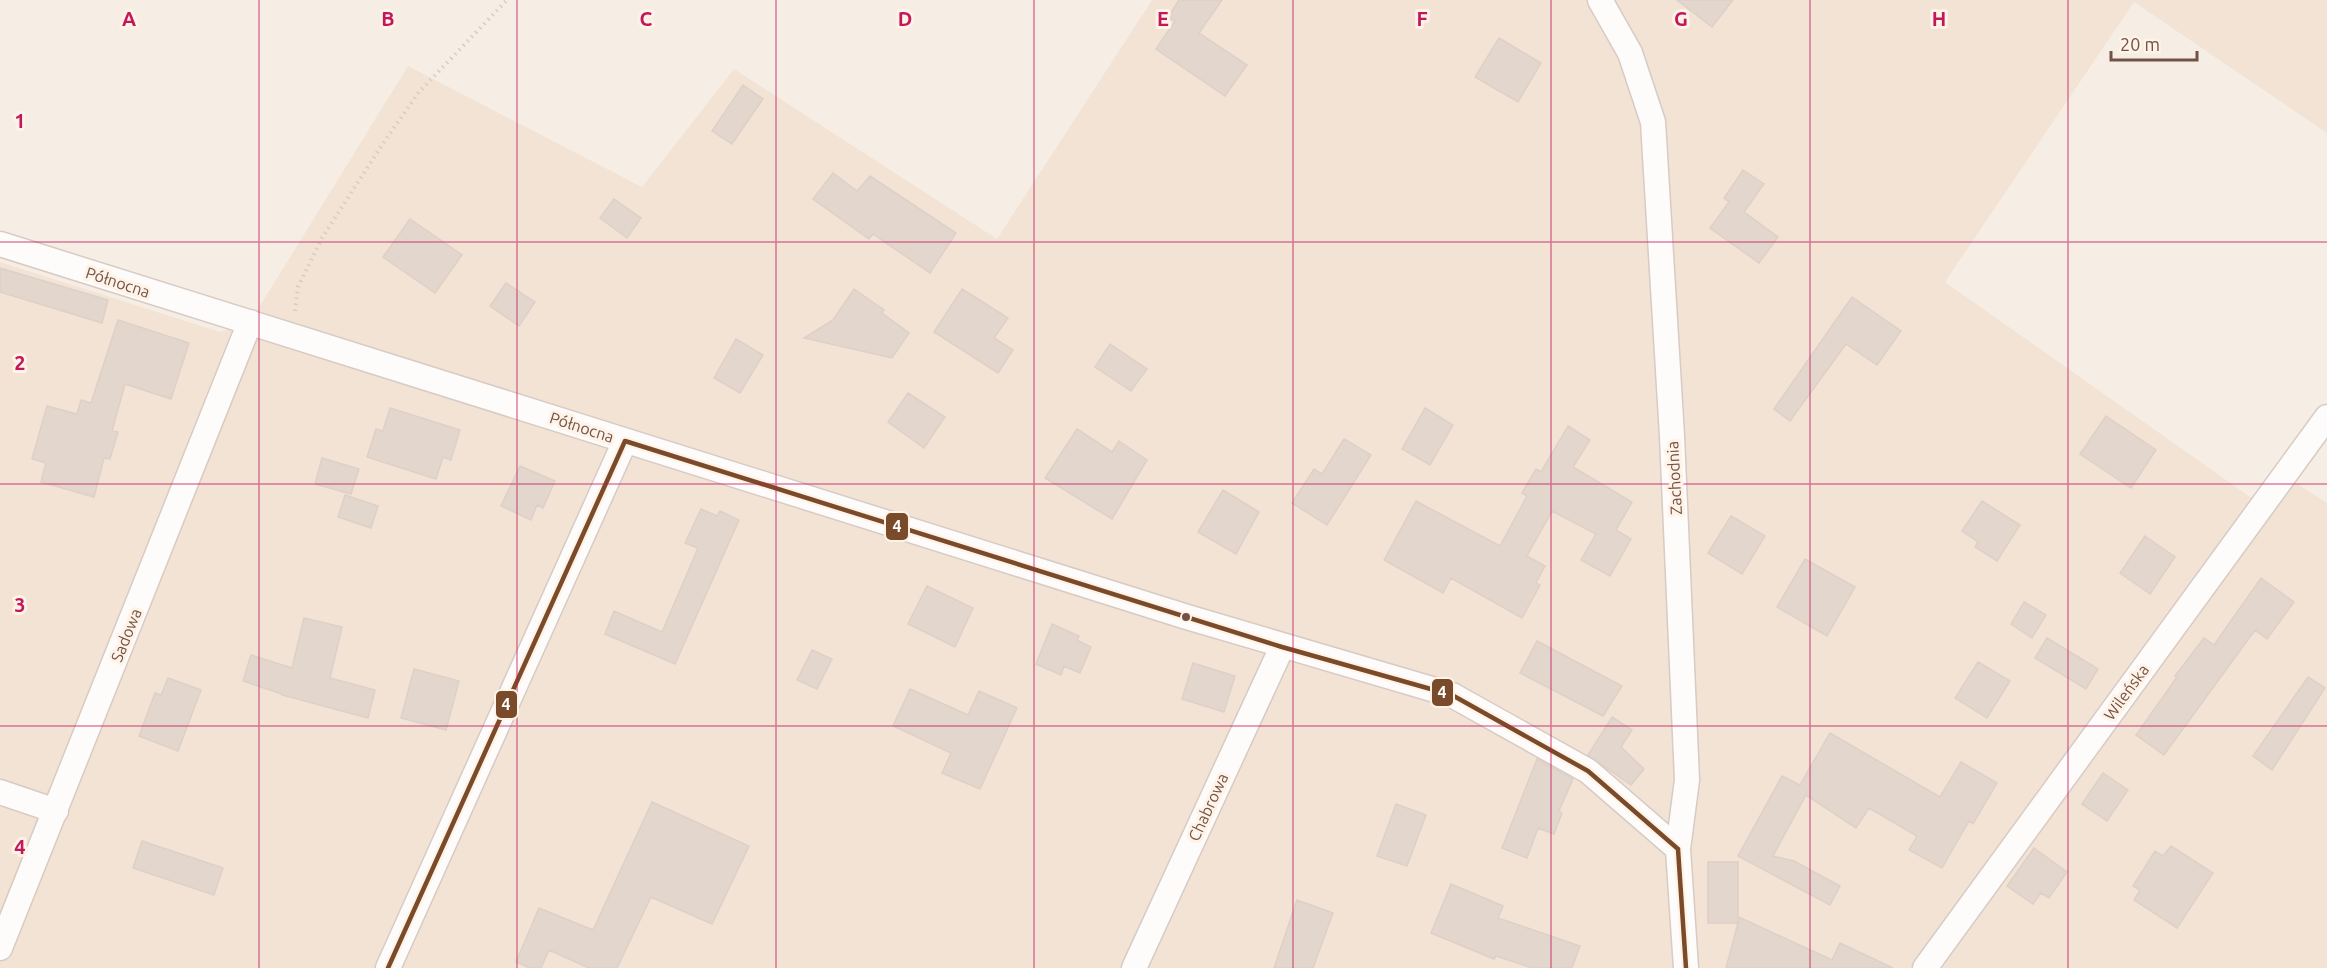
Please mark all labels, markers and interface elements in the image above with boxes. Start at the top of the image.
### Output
text: A [122,7,136,30]
text: B [381,7,395,30]
text: C [640,7,653,30]
text: D [898,7,912,30]
text: E [1157,7,1169,30]
text: F [1416,7,1428,30]
text: G [1674,7,1688,30]
text: H [1932,7,1946,30]
scale bar [2111,24,2196,62]
text: 20 m [2120,34,2160,54]
text: 1 [14,109,26,132]
street label: Północna [84,263,152,301]
text: 2 [14,351,26,374]
street label: Północna [548,408,616,446]
street label: Zachodnia [1663,441,1685,515]
line badge: 4 [885,512,909,541]
text: 4 [892,517,902,535]
text: 3 [14,593,26,616]
street label: Sadowa [107,606,145,664]
unlabelled marker [1180,611,1192,623]
street label: Wileńska [2100,661,2152,723]
line badge: 4 [1431,678,1454,707]
text: 4 [1437,683,1447,701]
line badge: 4 [495,690,518,719]
text: 4 [501,695,511,713]
street label: Chabrowa [1185,770,1231,844]
text: 4 [14,835,26,858]

